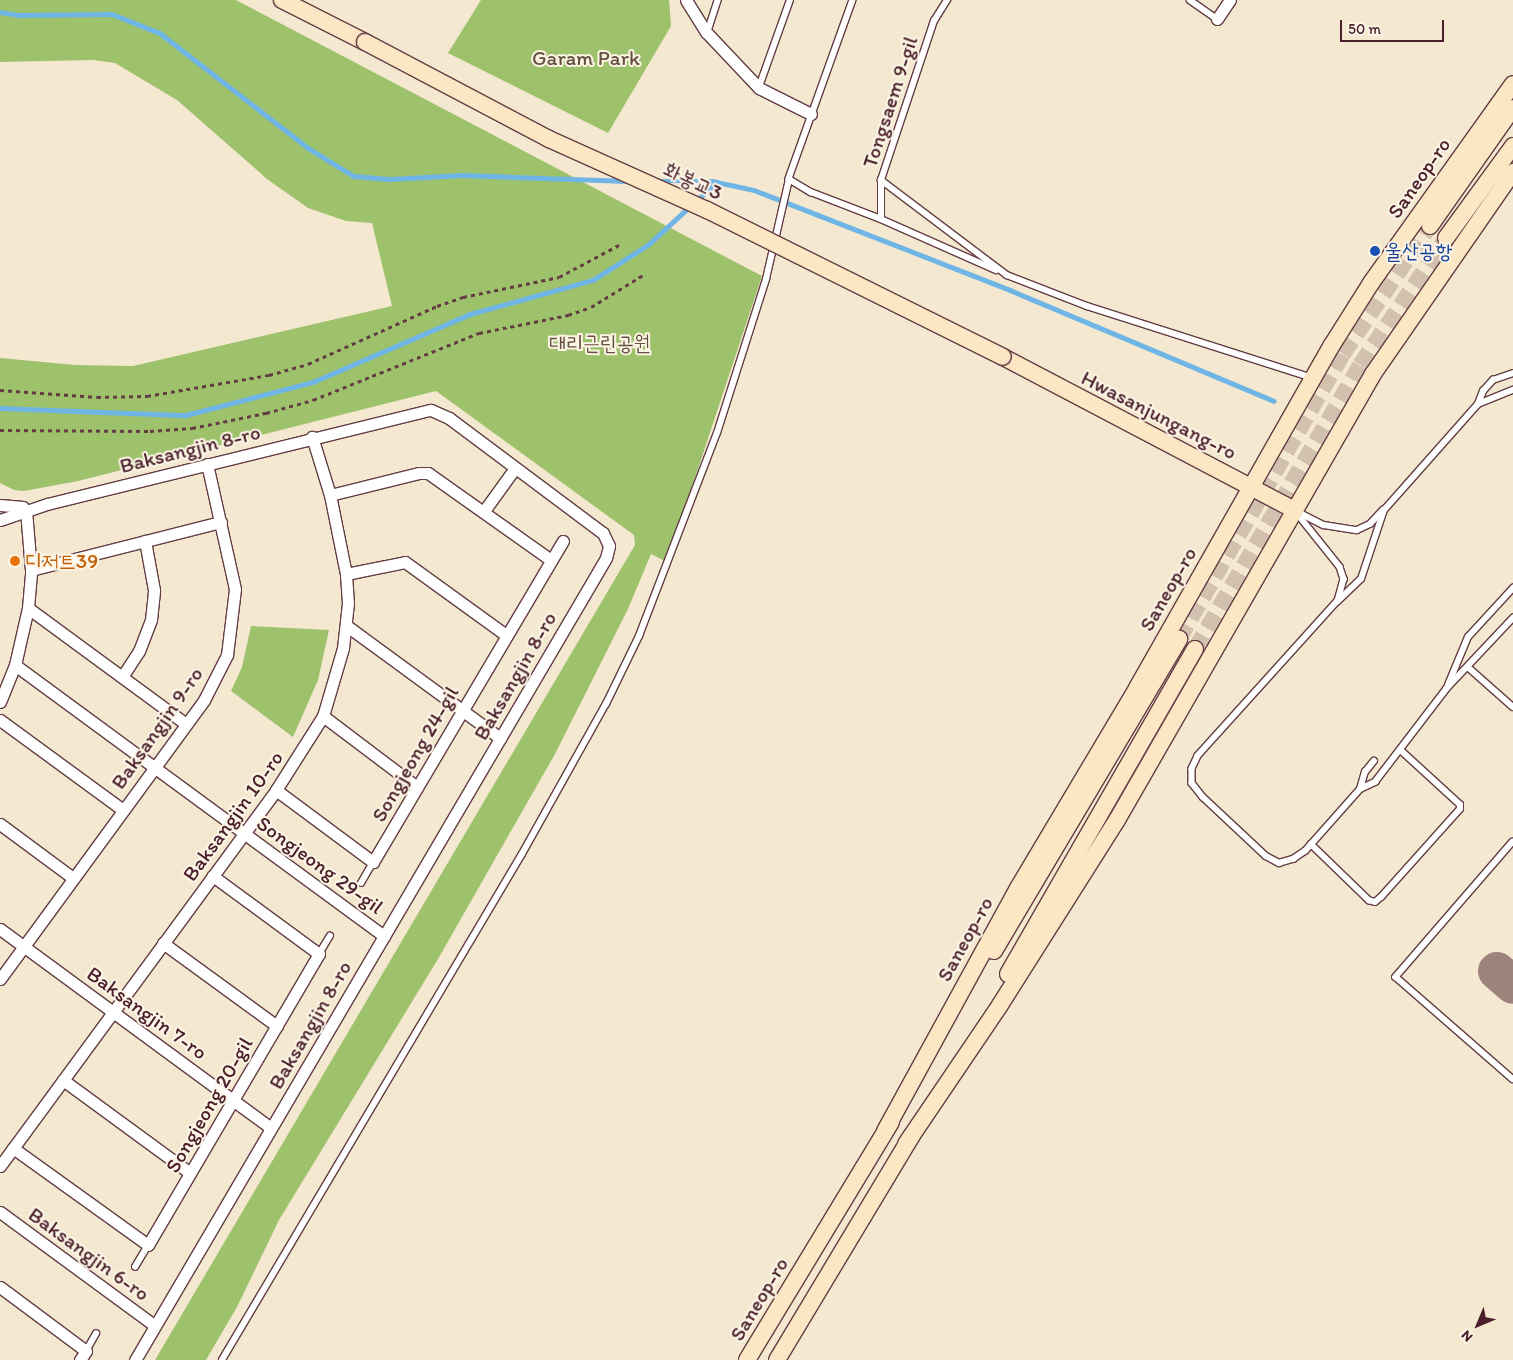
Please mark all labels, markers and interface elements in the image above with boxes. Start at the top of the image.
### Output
scale bar [1343,10,1447,42]
text: 50 m [1348,20,1381,38]
street label: Tongsaem 9-gil [857,33,923,171]
park label: Garam Park [532,45,640,71]
street label: Saneop-ro [1382,133,1456,223]
street label: 화봉교3 [660,156,726,206]
place label: 울산공항 [1385,238,1453,264]
marker: 울산공항 [1369,245,1381,257]
park label: 대리근린공원 [549,330,651,356]
street label: Hwasanjungang-ro [1077,365,1241,465]
street label: Baksangjin 8-ro [117,419,263,479]
street label: Saneop-ro [1134,542,1202,636]
place label: 디저트39 [25,548,98,574]
marker: 디저트39 [9,555,21,567]
street label: Baksangjin 8-ro [468,607,562,745]
street label: Baksangjin 9-ro [106,662,208,794]
street label: Songjeong 24-gil [366,682,464,826]
street label: Baksangjin 10-ro [177,746,289,886]
street label: Songjeong 29-gil [252,811,388,919]
street label: Saneop-ro [931,892,999,986]
street label: Baksangjin 8-ro [263,956,357,1094]
street label: Baksangjin 7-ro [82,961,212,1065]
street label: Songjeong 20-gil [160,1033,258,1177]
street label: Baksangjin 6-ro [24,1202,154,1306]
street label: Saneop-ro [724,1253,794,1345]
north arrow [1453,1300,1503,1350]
text: N [1458,1327,1476,1345]

